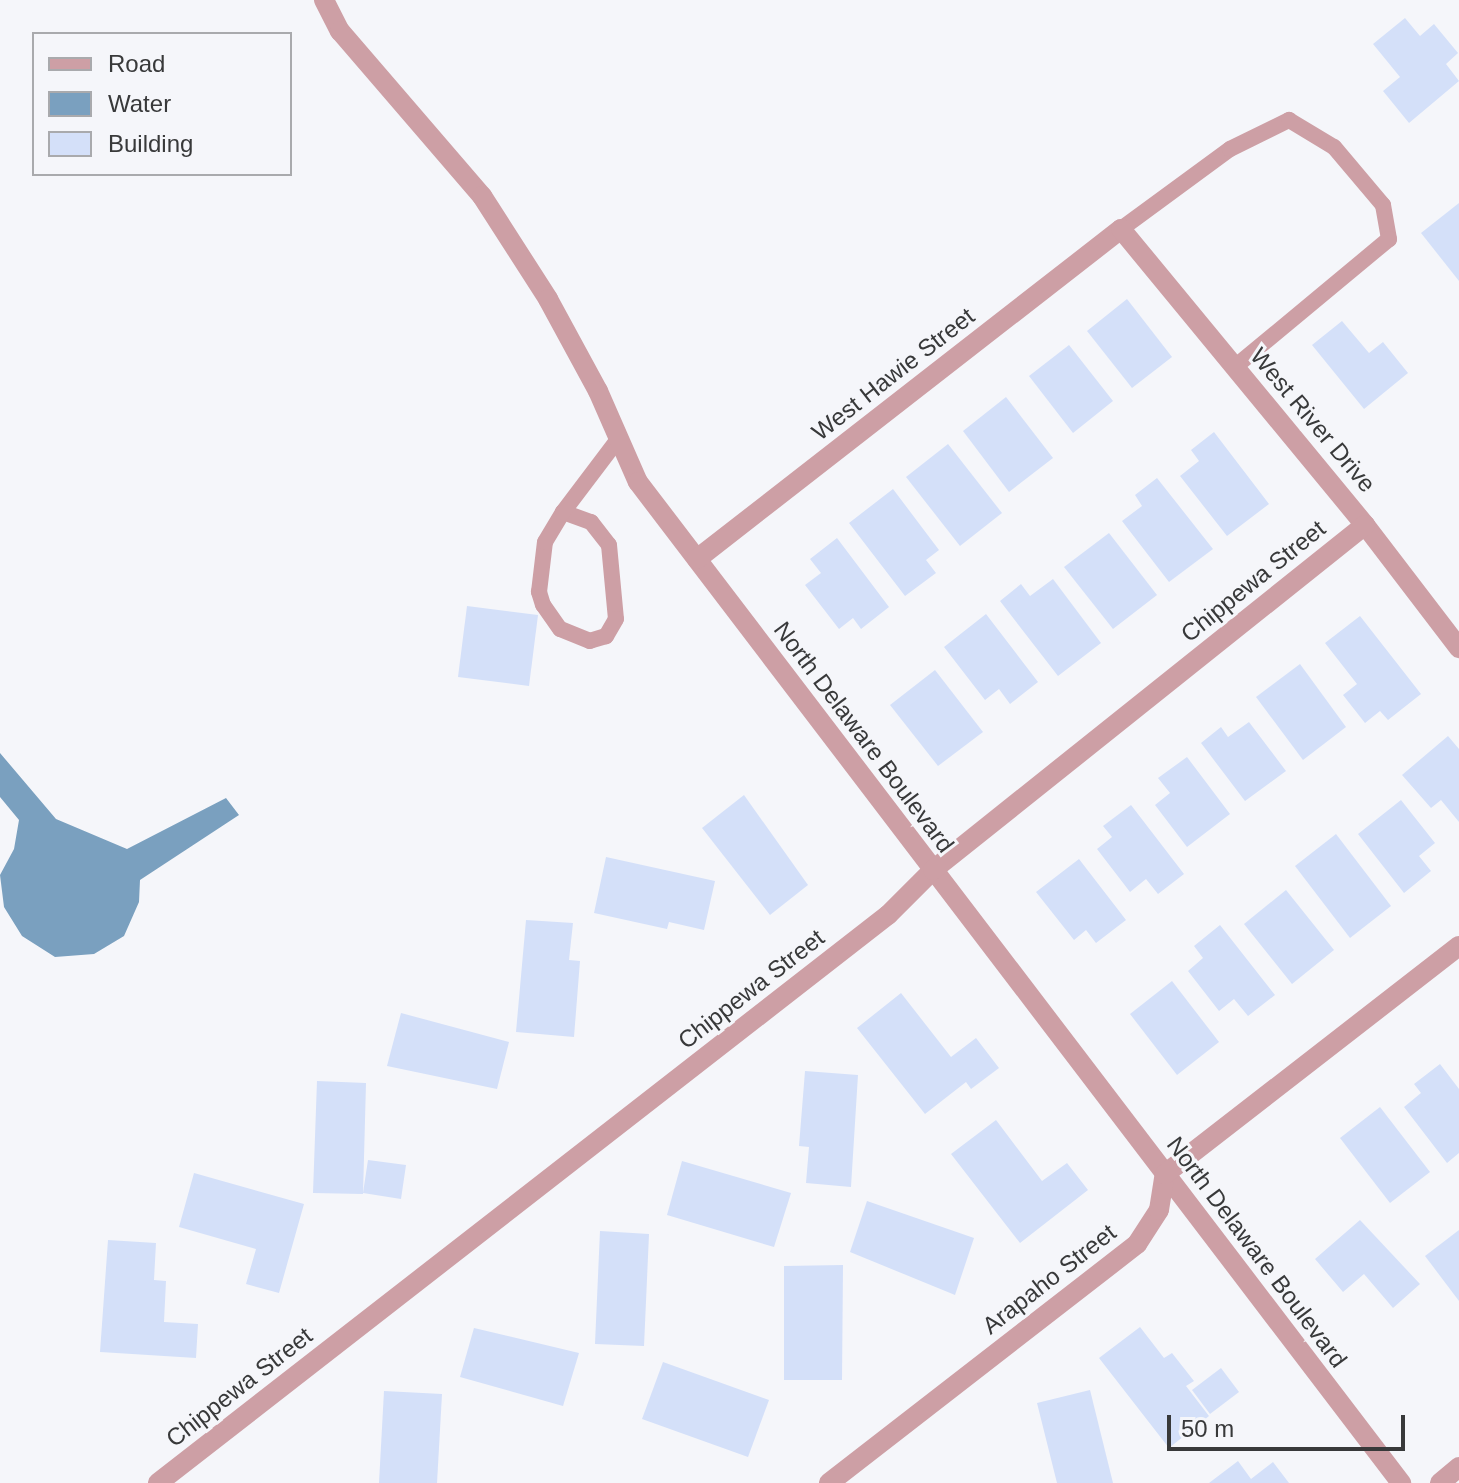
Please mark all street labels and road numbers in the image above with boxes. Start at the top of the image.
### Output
street label: West Hawie Street [806,302,980,446]
street label: West River Drive [1244,342,1382,498]
street label: Chippewa Street [1175,514,1331,648]
street label: North Delaware Boulevard [768,616,960,858]
street label: Chippewa Street [672,923,830,1055]
street label: North Delaware Boulevard [1161,1131,1353,1373]
street label: Arapaho Street [977,1218,1121,1340]
street label: Chippewa Street [160,1321,318,1453]

